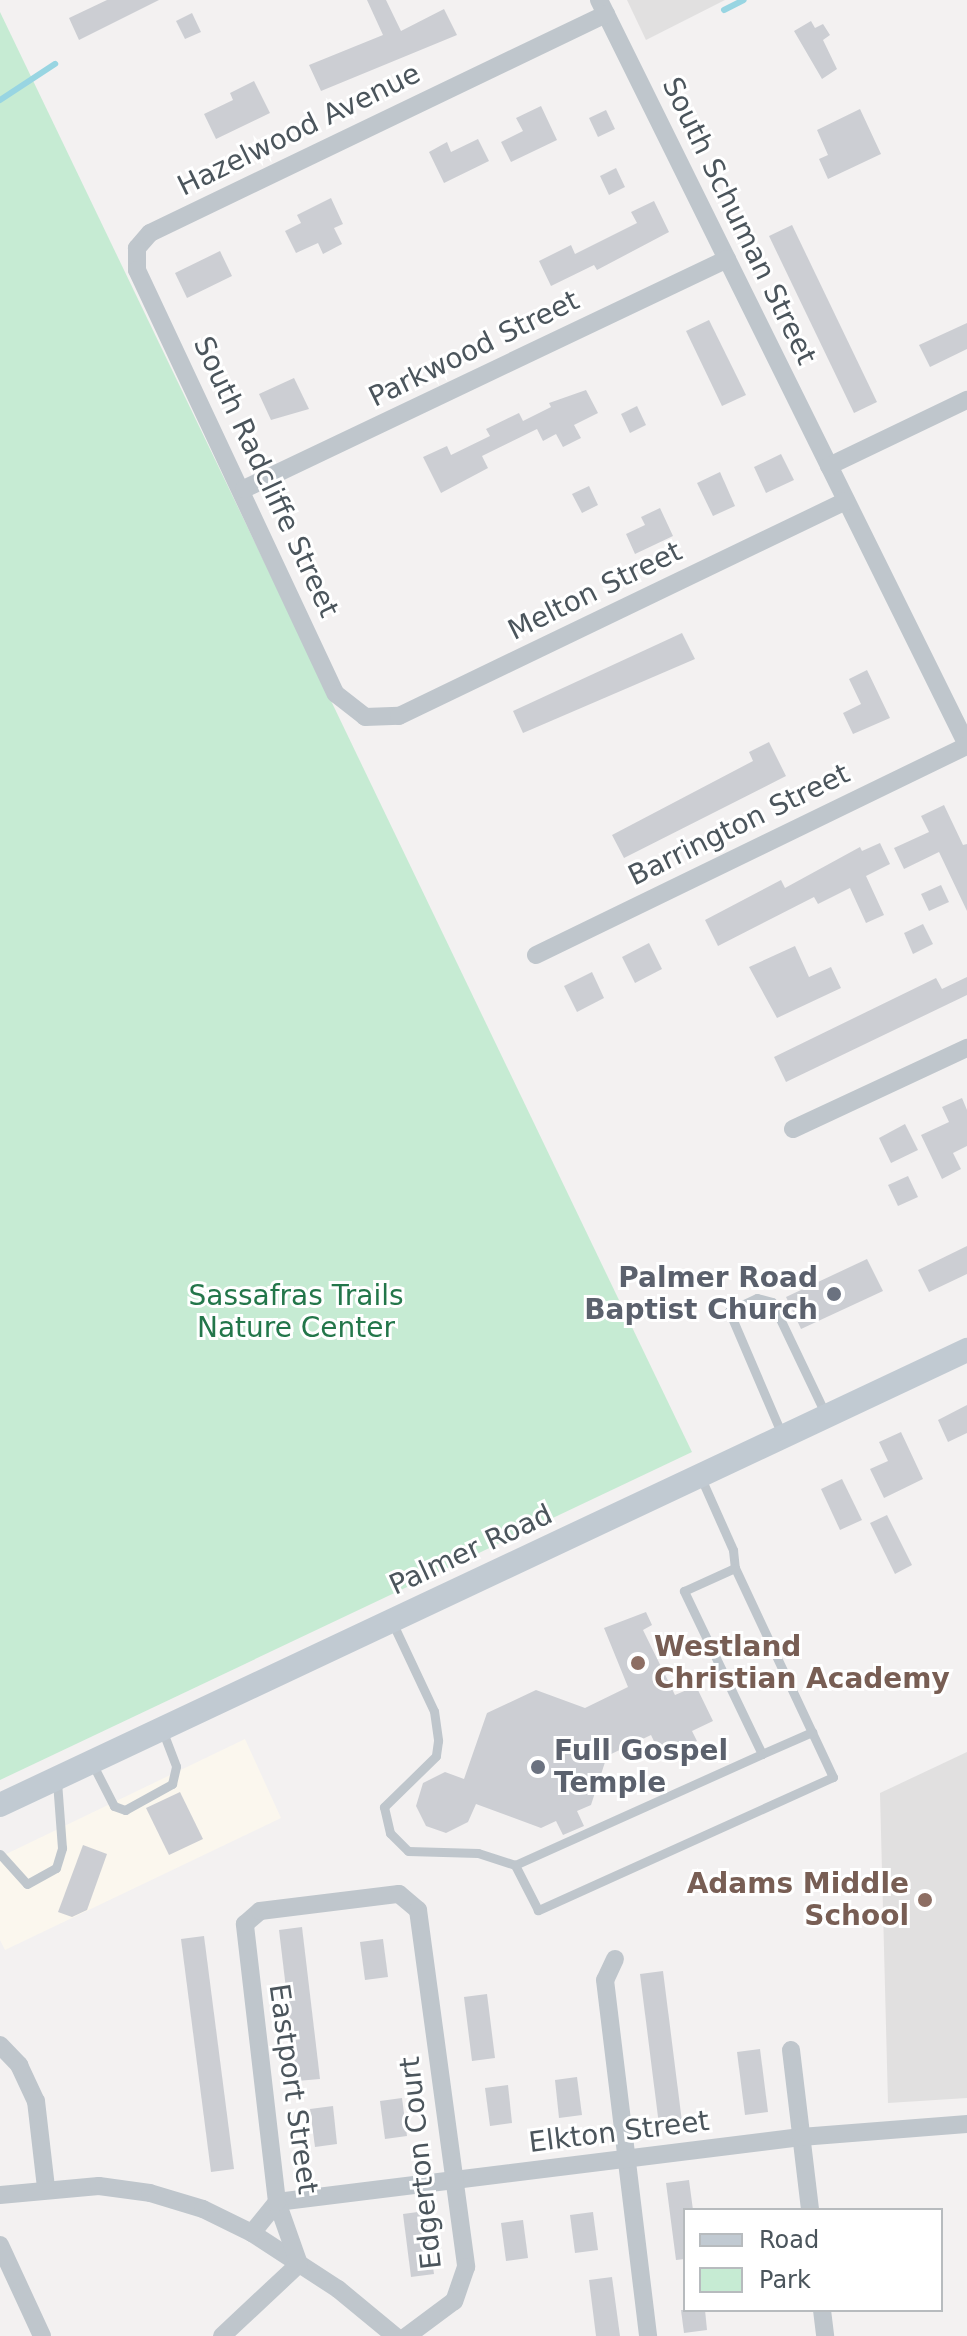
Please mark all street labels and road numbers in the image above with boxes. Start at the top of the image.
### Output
street label: Hazelwood Avenue [172,57,426,203]
street label: South Schuman Street [655,72,823,370]
street label: Parkwood Street [364,284,584,414]
street label: South Radcliffe Street [186,331,346,623]
street label: Melton Street [503,534,687,648]
street label: Barrington Street [623,757,855,893]
street label: Palmer Road [384,1498,558,1602]
street label: Eastport Street [262,1982,324,2196]
street label: Edgerton Court [393,2055,449,2271]
street label: Elkton Street [527,2104,711,2160]

